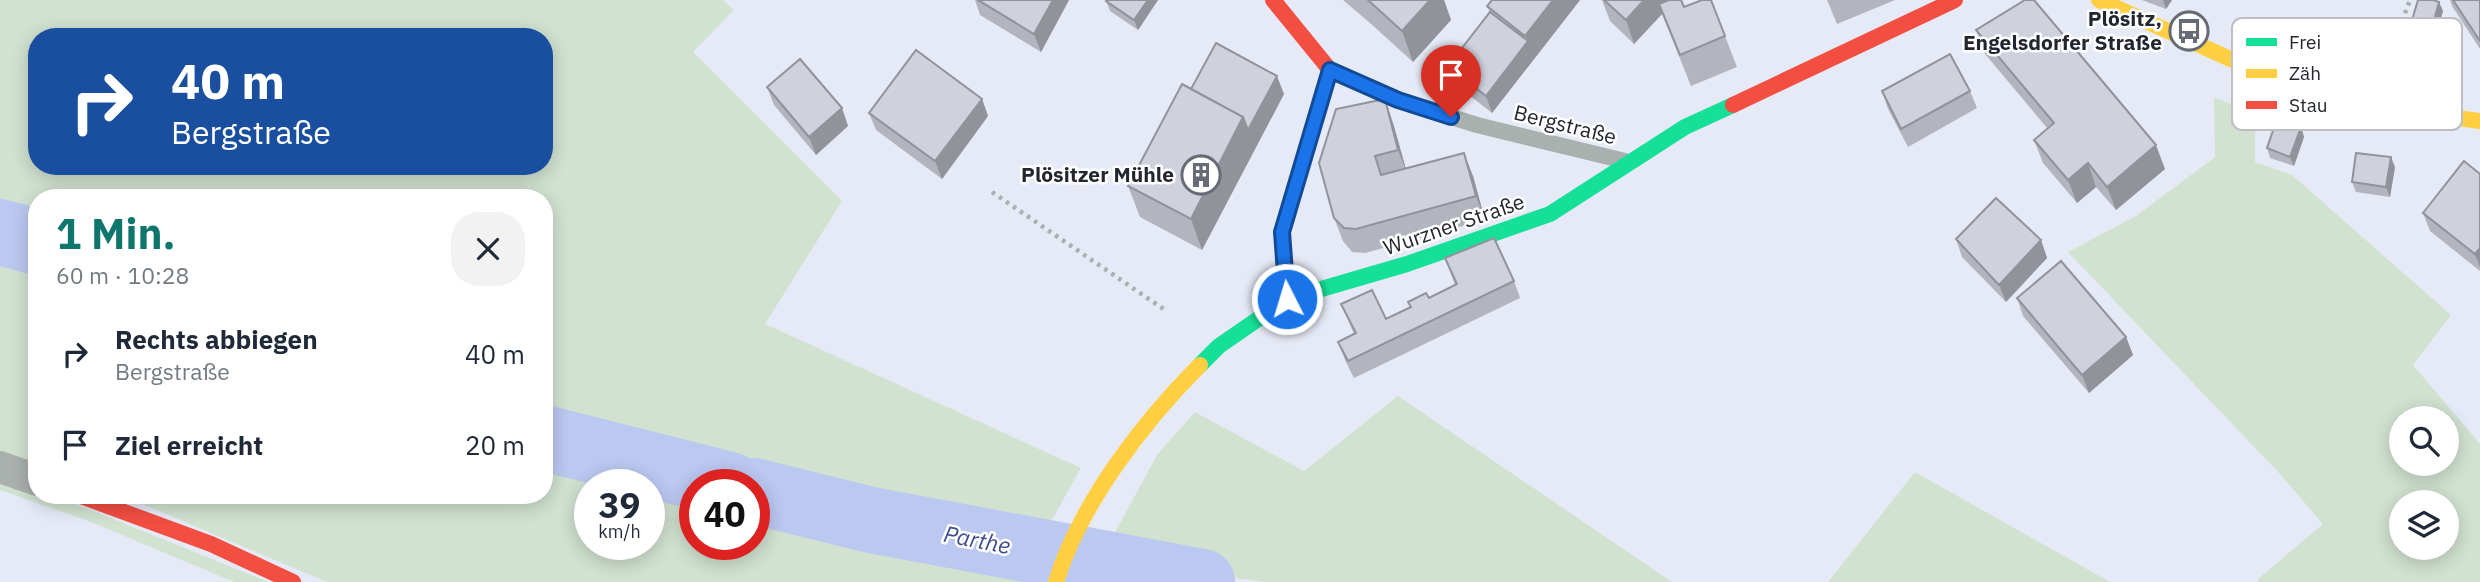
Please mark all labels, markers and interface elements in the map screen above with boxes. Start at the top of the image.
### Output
place label: Plösitz, Engelsdorfer Straße [1963,4,2162,56]
bus stop icon: Plösitz, Engelsdorfer Straße [2168,10,2210,52]
legend [2232,18,2462,130]
text: Frei [2289,30,2321,54]
pin [1421,45,1481,117]
text: 40 m [171,49,285,112]
icon: right [56,56,147,147]
icon: arrive [1432,56,1470,94]
text: Zäh [2289,61,2321,85]
text: Stau [2289,93,2328,117]
street label: Bergstraße [1511,98,1619,150]
text: Bergstraße [171,111,331,153]
building icon: Plösitzer Mühle [1180,154,1222,196]
place label: Plösitzer Mühle [1021,160,1174,188]
street label: Wurzner Straße [1379,187,1528,261]
text: 1 Min. [56,206,176,261]
button: close [451,212,525,286]
text: 60 m · 10:28 [56,260,189,290]
position arrow [1250,262,1324,336]
text: Rechts abbiegen [115,322,318,356]
icon: right [56,335,94,373]
text: 40 m [465,337,525,371]
text: Bergstraße [115,356,230,386]
map controls [2389,406,2459,560]
button: search [2389,406,2459,476]
icon: arrive [56,426,94,464]
text: Ziel erreicht [115,428,263,462]
text: 20 m [465,428,525,462]
speed limit sign: 40 [679,469,770,560]
text: 39 [598,482,641,528]
button: layers [2389,490,2459,560]
water label: Parthe [941,518,1013,560]
text: km/h [598,520,641,543]

